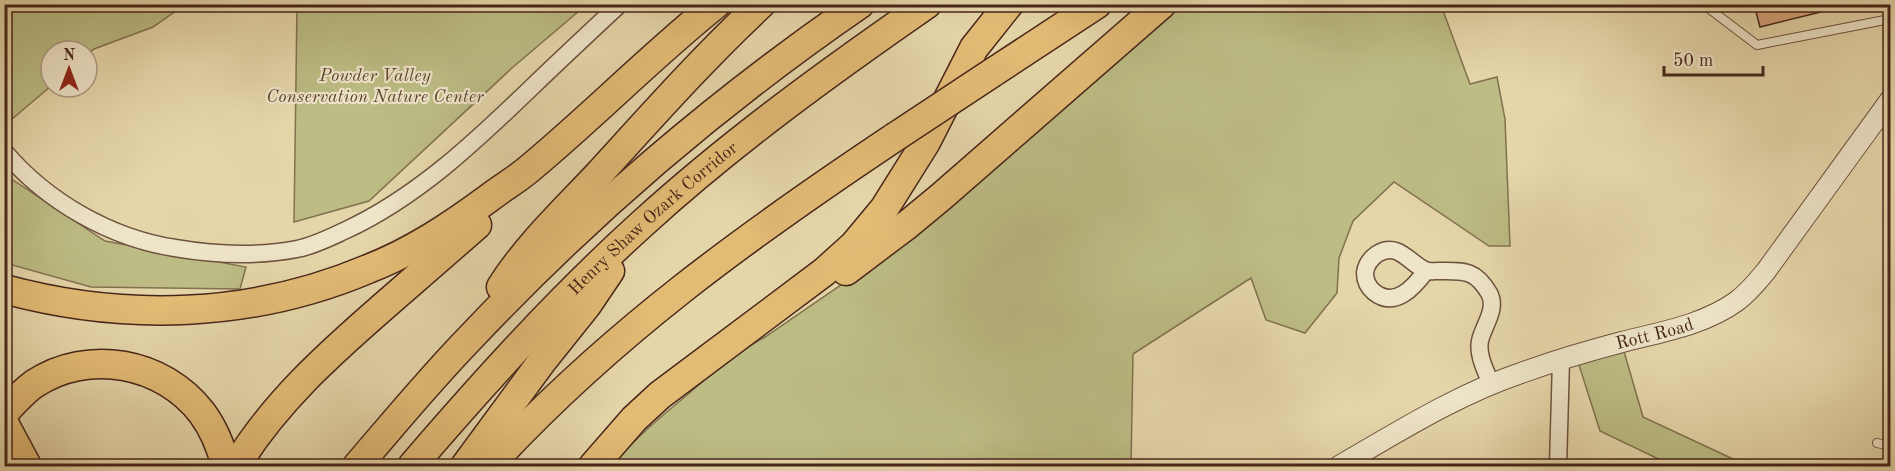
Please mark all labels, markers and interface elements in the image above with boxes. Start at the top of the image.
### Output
north arrow [39,39,99,99]
scale bar [1664,39,1763,77]
text: N [63,48,76,64]
text: 50 m [1673,52,1713,70]
park label: Powder Valley Conservation Nature Center [266,67,485,106]
street label: Henry Shaw Ozark Corridor [565,138,742,299]
street label: Rott Road [1614,316,1696,353]

